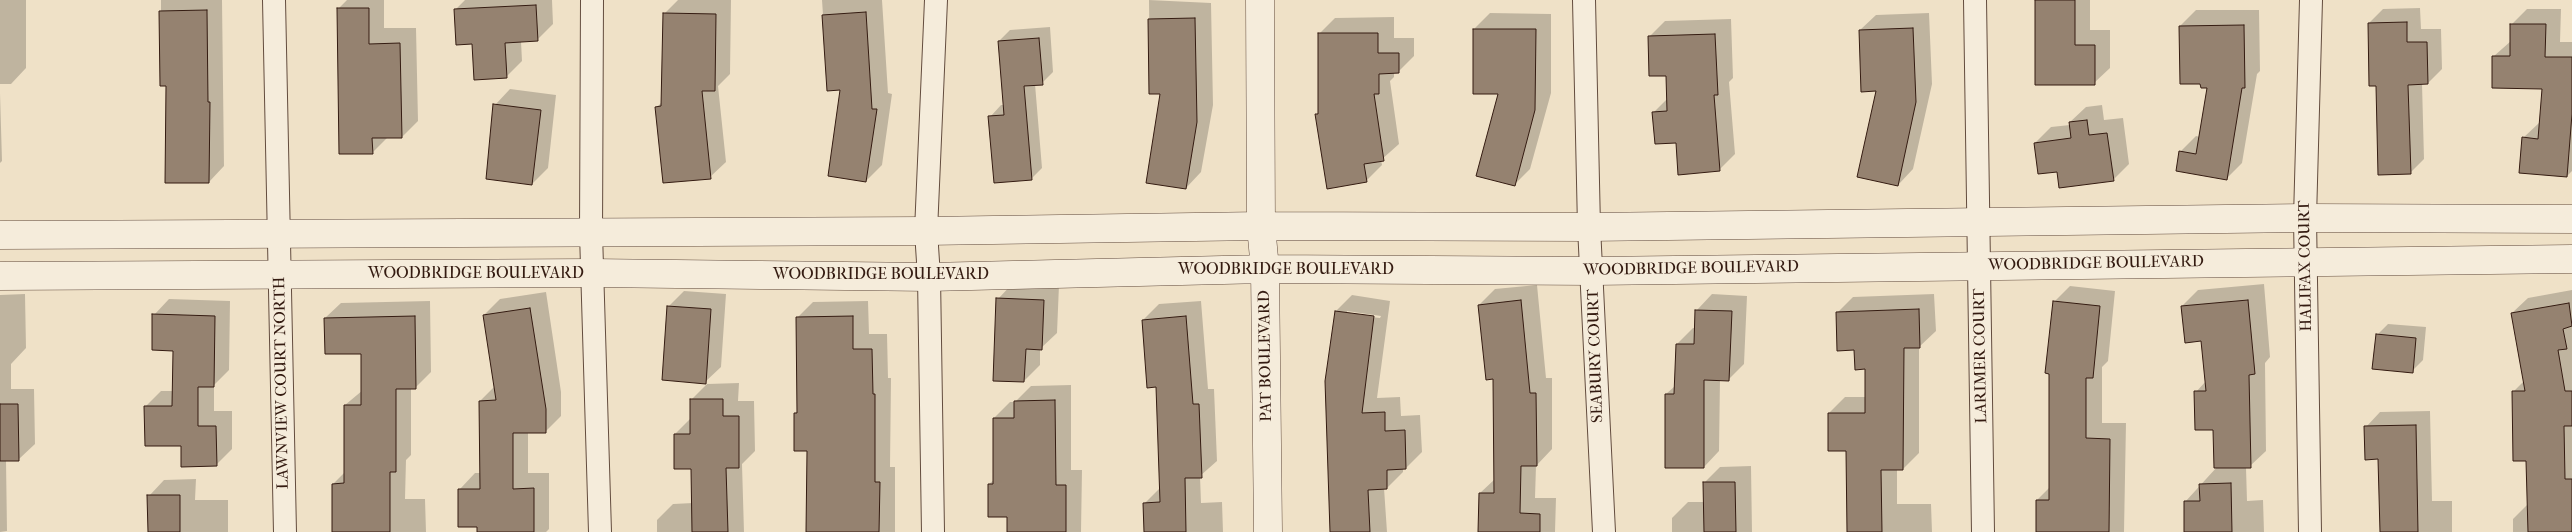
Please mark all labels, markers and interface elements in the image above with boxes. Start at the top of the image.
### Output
street label: HALIFAX COURT [2295,200,2317,332]
street label: WOODBRIDGE BOULEVARD [1988,253,2204,275]
street label: WOODBRIDGE BOULEVARD [1583,258,1799,280]
street label: WOODBRIDGE BOULEVARD [1178,260,1394,280]
street label: WOODBRIDGE BOULEVARD [368,264,584,284]
street label: WOODBRIDGE BOULEVARD [773,265,989,285]
street label: LAWNVIEW COURT NORTH [271,277,293,489]
street label: LARIMER COURT [1970,288,1992,424]
street label: SEABURY COURT [1584,289,1608,423]
street label: PAT BOULEVARD [1255,290,1277,422]

